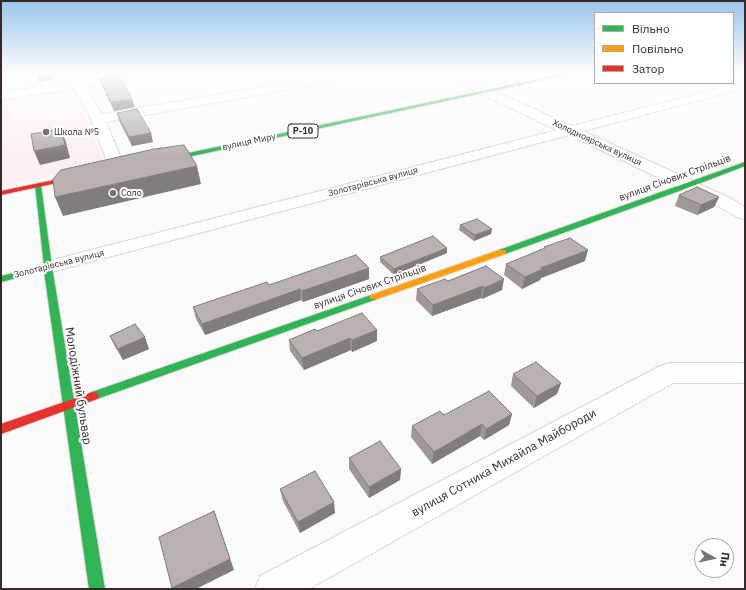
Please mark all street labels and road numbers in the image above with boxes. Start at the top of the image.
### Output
street label: Холодноярська вулиця [551,118,643,168]
road number: Р-10 [288,124,318,138]
street label: вулиця Миру [221,131,277,153]
street label: вулиця Січових Стрільців [617,152,733,204]
street label: Золотарівська вулиця [327,165,419,199]
street label: Золотарівська вулиця [13,248,105,280]
street label: вулиця Січових Стрільців [312,262,428,312]
street label: Молодіжний бульвар [62,326,94,446]
street label: вулиця Сотника Михайла Майбороди [409,406,599,520]

